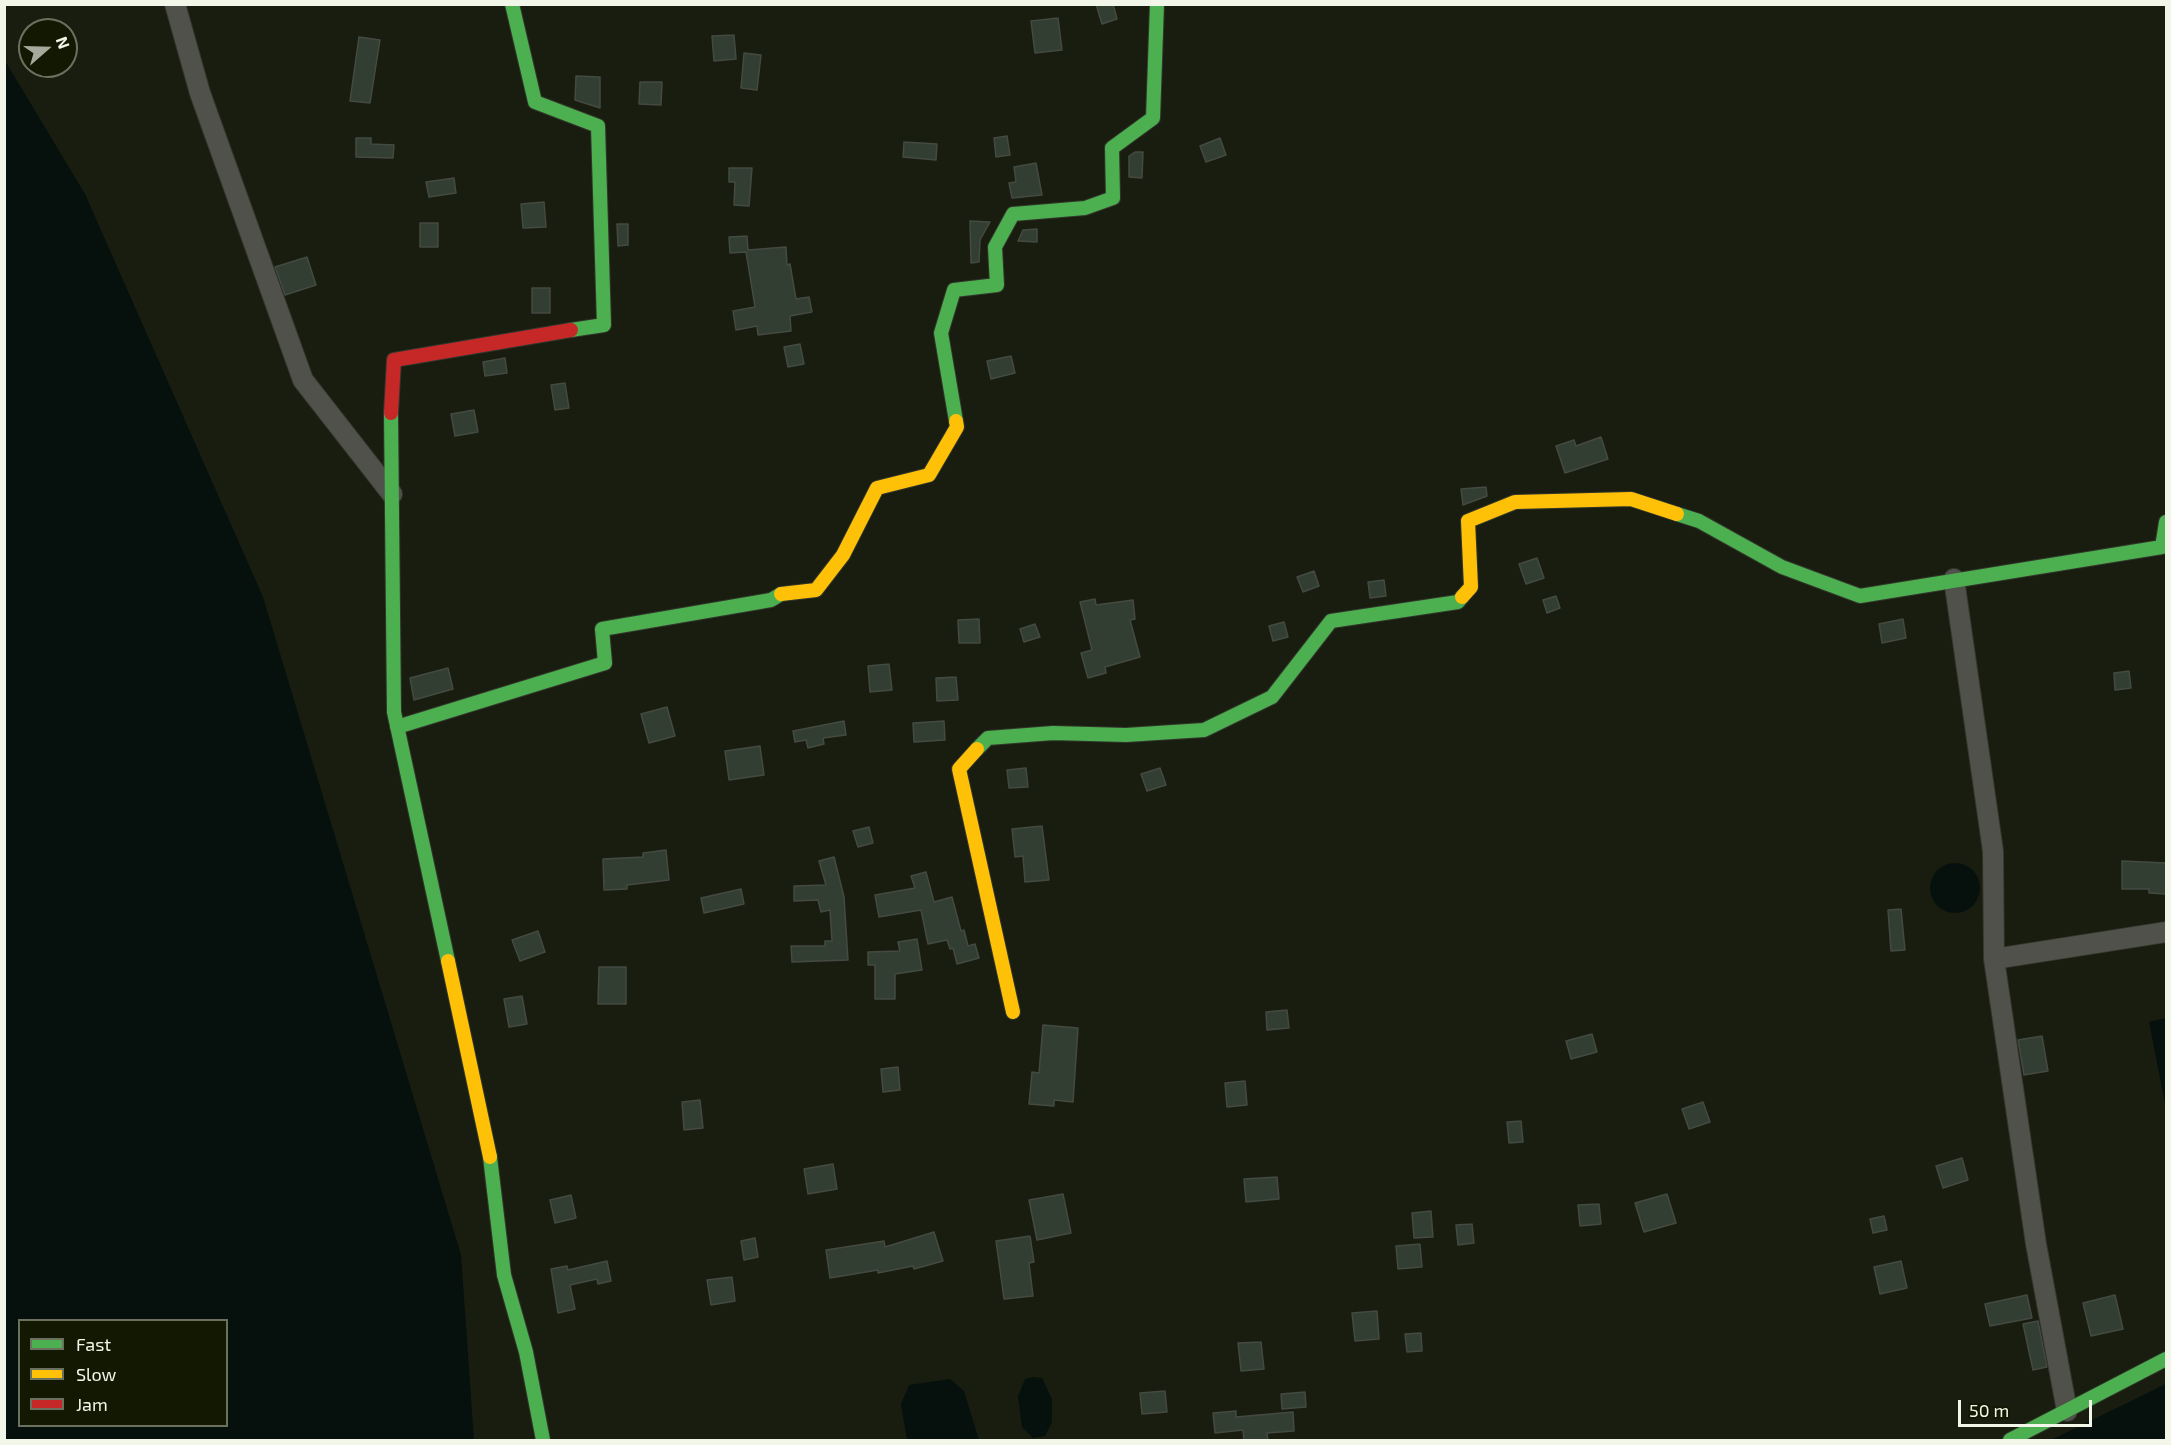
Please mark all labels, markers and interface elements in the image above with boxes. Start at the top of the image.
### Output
north arrow [18,18,78,78]
text: N [53,34,74,51]
legend [18,1319,228,1427]
text: Fast [76,1333,111,1355]
text: Slow [76,1363,116,1385]
scale bar [1961,1388,2094,1426]
text: Jam [76,1393,108,1415]
text: 50 m [1969,1399,2009,1421]

